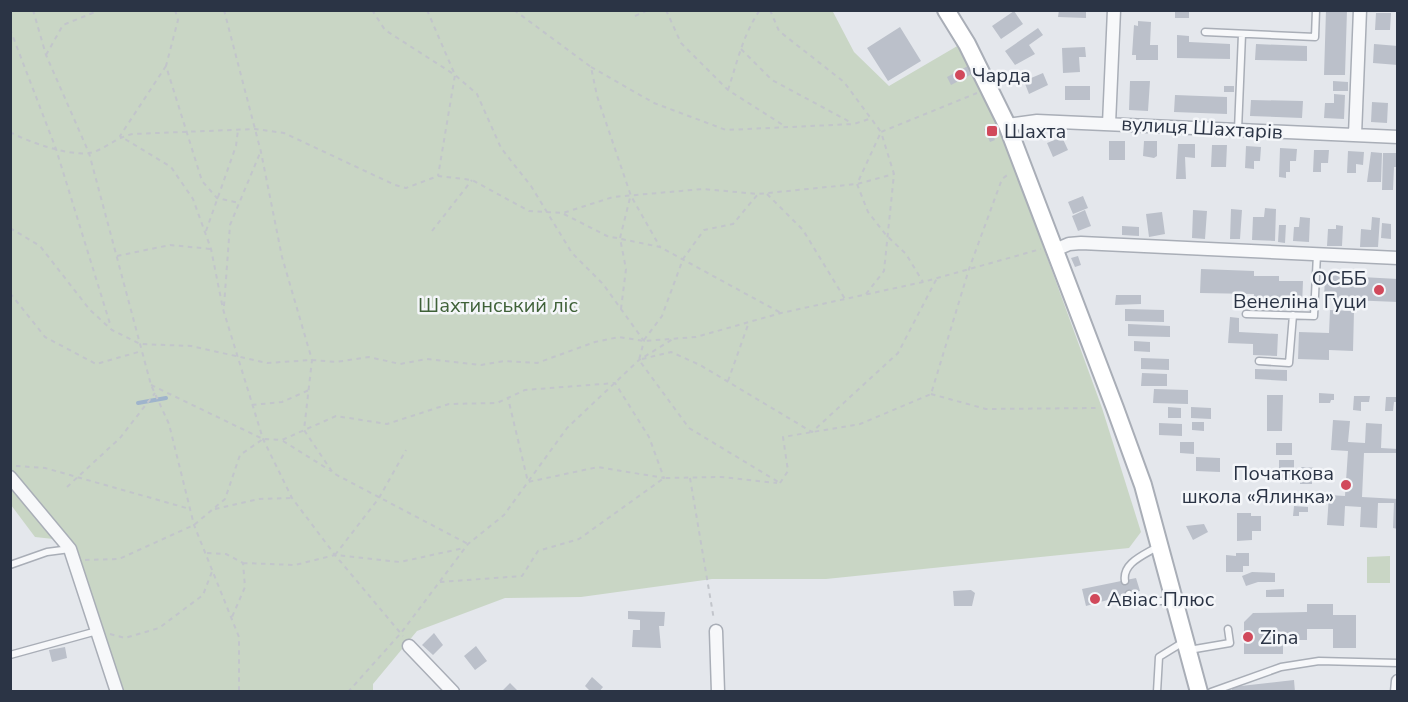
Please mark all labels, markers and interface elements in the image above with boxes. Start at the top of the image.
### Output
place label: Чарда [972,62,1031,89]
marker: Чарда [953,68,967,82]
street label: вулиця Шахтарів [1121,110,1284,146]
place label: Шахта [1004,118,1066,145]
marker: Шахта [985,124,999,138]
place label: ОСББ Венеліна Гуци [1233,265,1367,315]
marker: ОСББ Венеліна Гуци [1372,283,1386,297]
park label: Шахтинський ліс [418,292,578,319]
place label: Початкова школа «Ялинка» [1182,460,1334,510]
marker: Початкова школа «Ялинка» [1339,478,1353,492]
place label: Авіас Плюс [1107,586,1214,613]
marker: Авіас Плюс [1088,592,1102,606]
place label: Zina [1260,624,1298,651]
marker: Zina [1241,630,1255,644]

